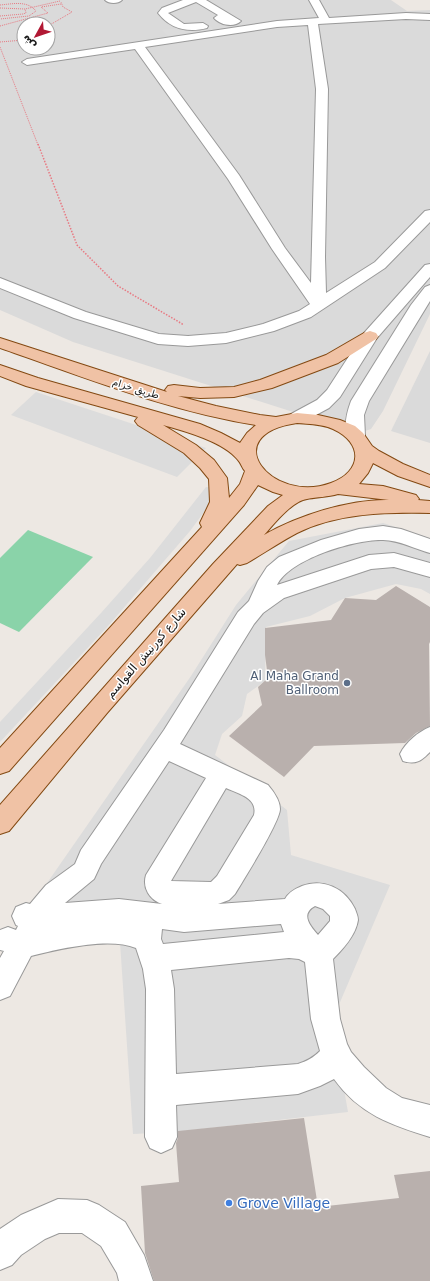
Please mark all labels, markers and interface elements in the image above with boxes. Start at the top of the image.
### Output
north arrow [16,16,56,56]
text: ش [19,32,39,52]
street label: طريق خزام [111,376,161,401]
street label: شارع كورنيش القواسم [103,605,190,702]
place label: Al Maha Grand Ballroom [250,669,339,697]
marker: Al Maha Grand Ballroom [342,678,352,688]
place label: Grove Village [237,1195,330,1211]
marker: Grove Village [224,1198,234,1208]

